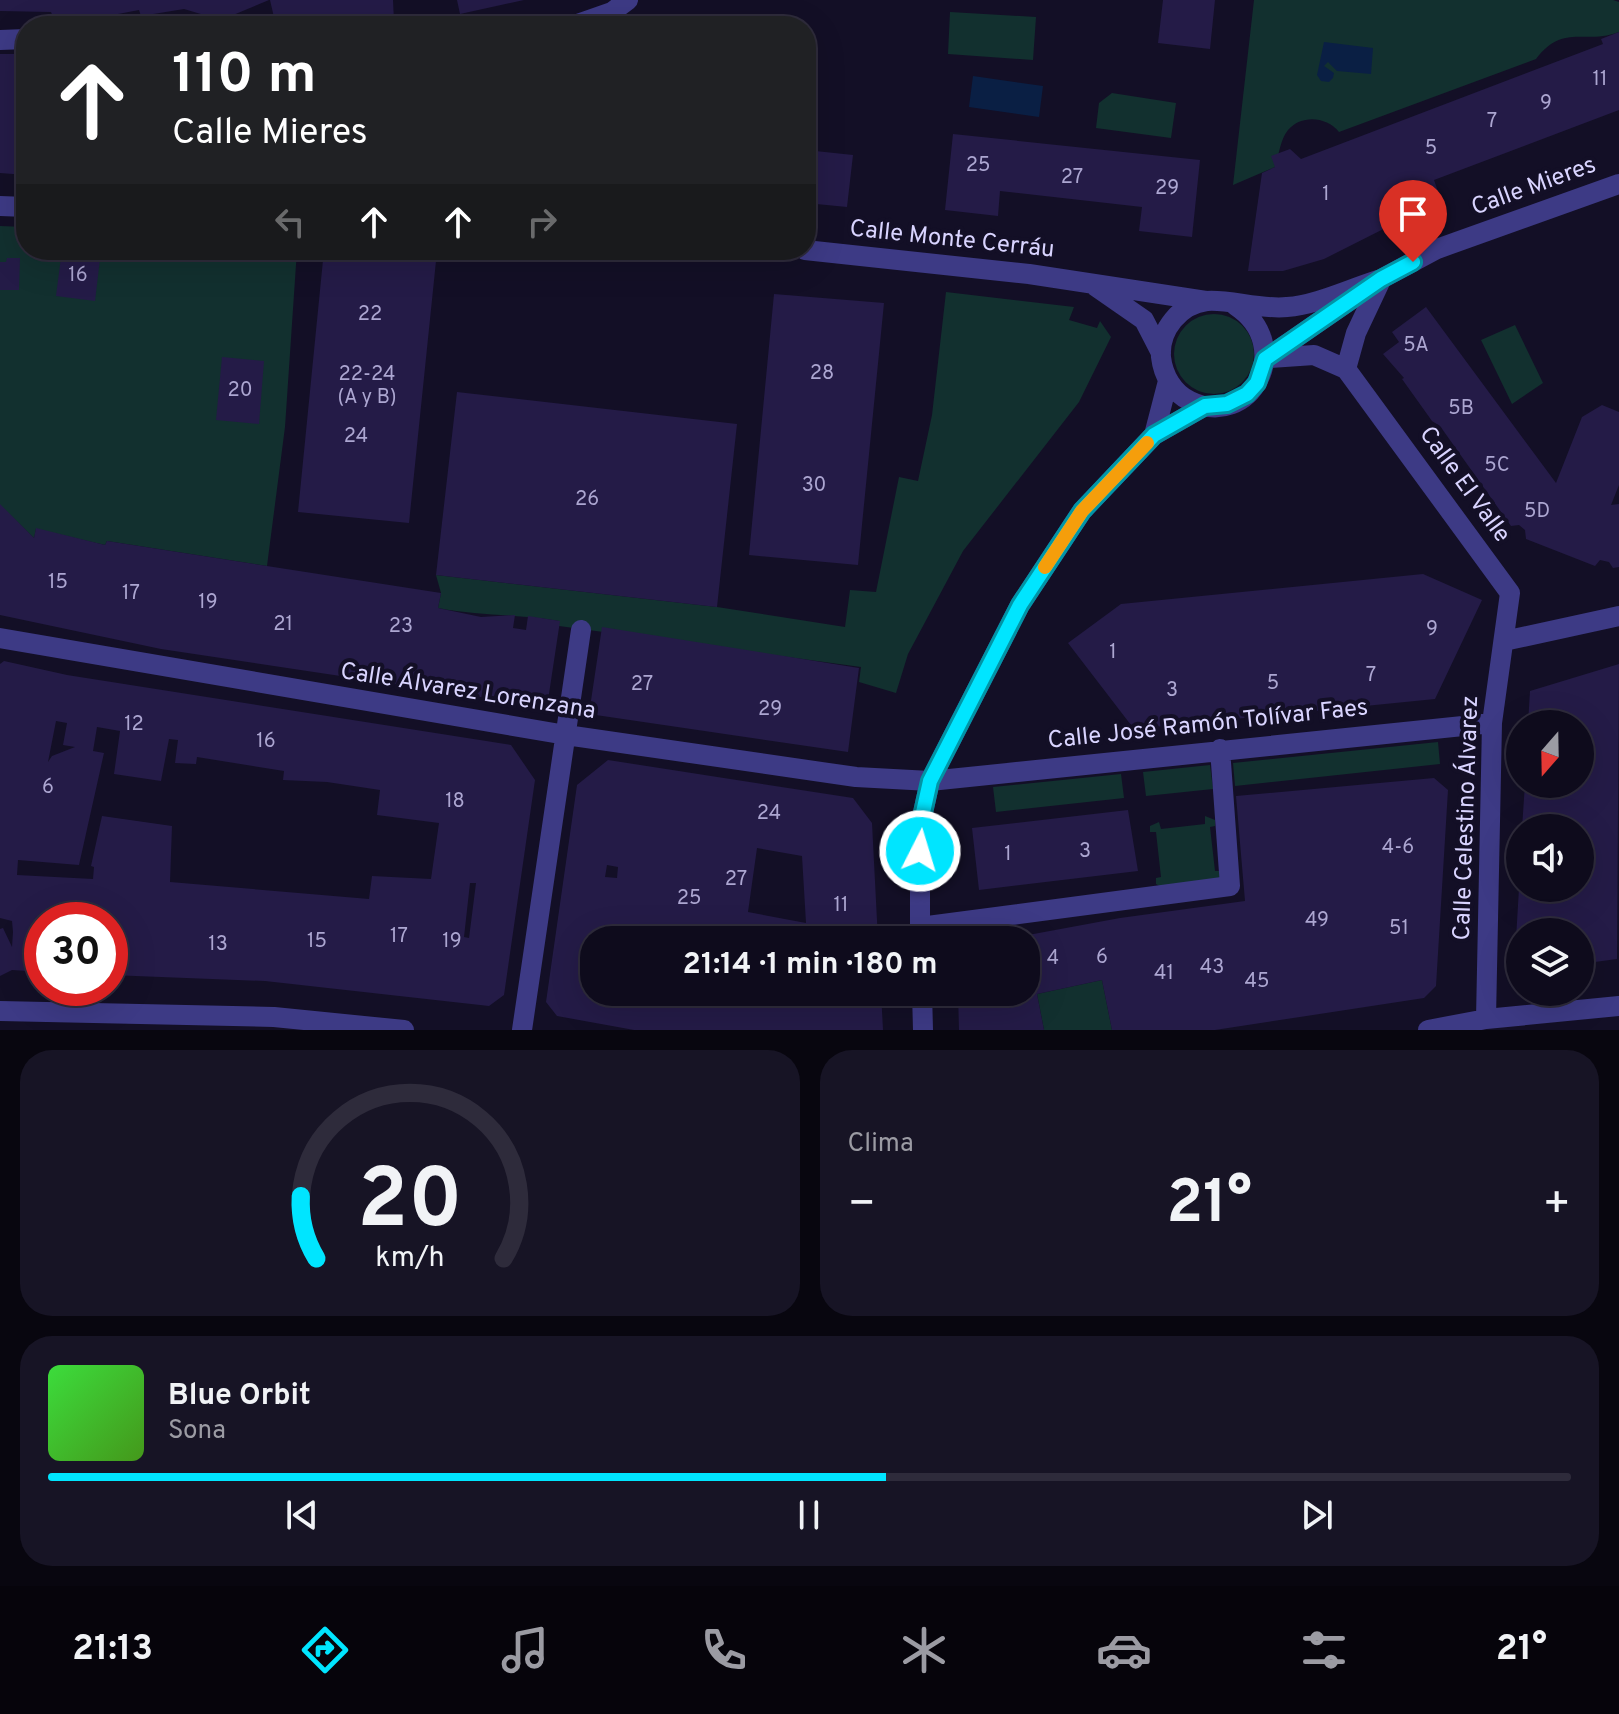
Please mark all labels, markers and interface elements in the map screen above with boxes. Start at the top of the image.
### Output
text: 110 m [172,42,317,112]
icon: ahead [40,48,144,152]
house number: 11 [1593,67,1607,93]
house number: 9 [1540,91,1552,117]
house number: 7 [1487,109,1497,135]
text: Calle Mieres [172,111,368,157]
house number: 5 [1425,136,1437,162]
street label: Calle Mieres [1468,151,1600,223]
house number: 25 [966,153,990,179]
house number: 27 [1061,165,1083,191]
house number: 29 [1155,176,1179,202]
pin [1379,180,1447,262]
house number: 1 [1322,182,1330,208]
icon: arrive [1391,192,1435,236]
icon: left [268,200,312,244]
icon: ahead [352,200,396,244]
icon: ahead [436,200,480,244]
icon: right [520,200,564,244]
street label: Calle Monte Cerráu [848,214,1056,266]
house number: 16 [68,263,88,289]
house number: 22 [358,302,382,328]
house number: 5A [1403,333,1429,359]
house number: 28 [810,361,834,387]
house number: 22-24 (A y B) [338,362,397,411]
house number: 20 [227,378,253,404]
house number: 5B [1448,396,1474,422]
street label: Calle El Valle [1412,421,1516,549]
house number: 24 [344,424,368,450]
house number: 5C [1484,453,1510,479]
house number: 30 [802,473,826,499]
house number: 26 [575,487,599,513]
house number: 5D [1524,499,1550,525]
house number: 15 [48,570,68,596]
house number: 17 [122,581,140,607]
house number: 19 [198,590,218,616]
house number: 21 [273,612,293,638]
house number: 23 [389,614,413,640]
house number: 9 [1426,617,1438,643]
house number: 1 [1109,640,1117,666]
street label: Calle Álvarez Lorenzana [338,655,598,727]
house number: 7 [1366,663,1376,689]
house number: 5 [1267,671,1279,697]
house number: 27 [631,672,653,698]
house number: 3 [1166,678,1178,704]
street label: Calle José Ramón Tolívar Faes [1046,693,1370,757]
street label: Calle Celestino Álvarez [1446,695,1486,941]
house number: 29 [758,697,782,723]
north arrow [1506,710,1594,798]
map controls [1506,710,1594,1006]
house number: 12 [124,712,144,738]
house number: 16 [256,729,276,755]
house number: 6 [42,775,54,801]
house number: 18 [445,789,465,815]
house number: 24 [757,801,781,827]
position arrow [878,809,962,893]
button: sound [1506,814,1594,902]
house number: 4-6 [1382,835,1414,861]
house number: 3 [1079,839,1091,865]
house number: 1 [1004,842,1012,868]
house number: 27 [725,867,747,893]
house number: 25 [677,886,701,912]
house number: 11 [834,893,848,919]
speed limit sign: 30 [24,902,128,1006]
house number: 49 [1305,908,1329,934]
house number: 51 [1389,916,1409,942]
button: layers [1506,918,1594,1006]
house number: 17 [390,924,408,950]
house number: 15 [307,929,327,955]
house number: 19 [442,929,462,955]
house number: 13 [208,932,228,958]
house number: 6 [1096,945,1108,971]
house number: 4 [1047,946,1059,972]
text: 21:14 · 1 min · 180 m [683,947,937,984]
house number: 43 [1200,955,1224,981]
house number: 41 [1154,961,1174,987]
house number: 45 [1245,969,1269,995]
text: Clima [848,1128,914,1161]
text: 20 [357,1152,463,1257]
text: 21° [1166,1168,1252,1244]
text: − [848,1178,876,1234]
text: + [1543,1178,1571,1234]
text: km/h [375,1241,444,1277]
text: Blue Orbit [168,1378,311,1415]
text: Sona [168,1415,226,1448]
icon: previous [280,1493,324,1537]
icon: pause [787,1493,831,1537]
icon: next [1295,1493,1339,1537]
icon: directions [297,1622,353,1678]
icon: music [497,1622,553,1678]
icon: phone [696,1622,752,1678]
icon: climate [896,1622,952,1678]
icon: car [1096,1622,1152,1678]
icon: filters [1296,1622,1352,1678]
text: 21:13 [72,1627,153,1673]
text: 21° [1496,1627,1547,1673]

